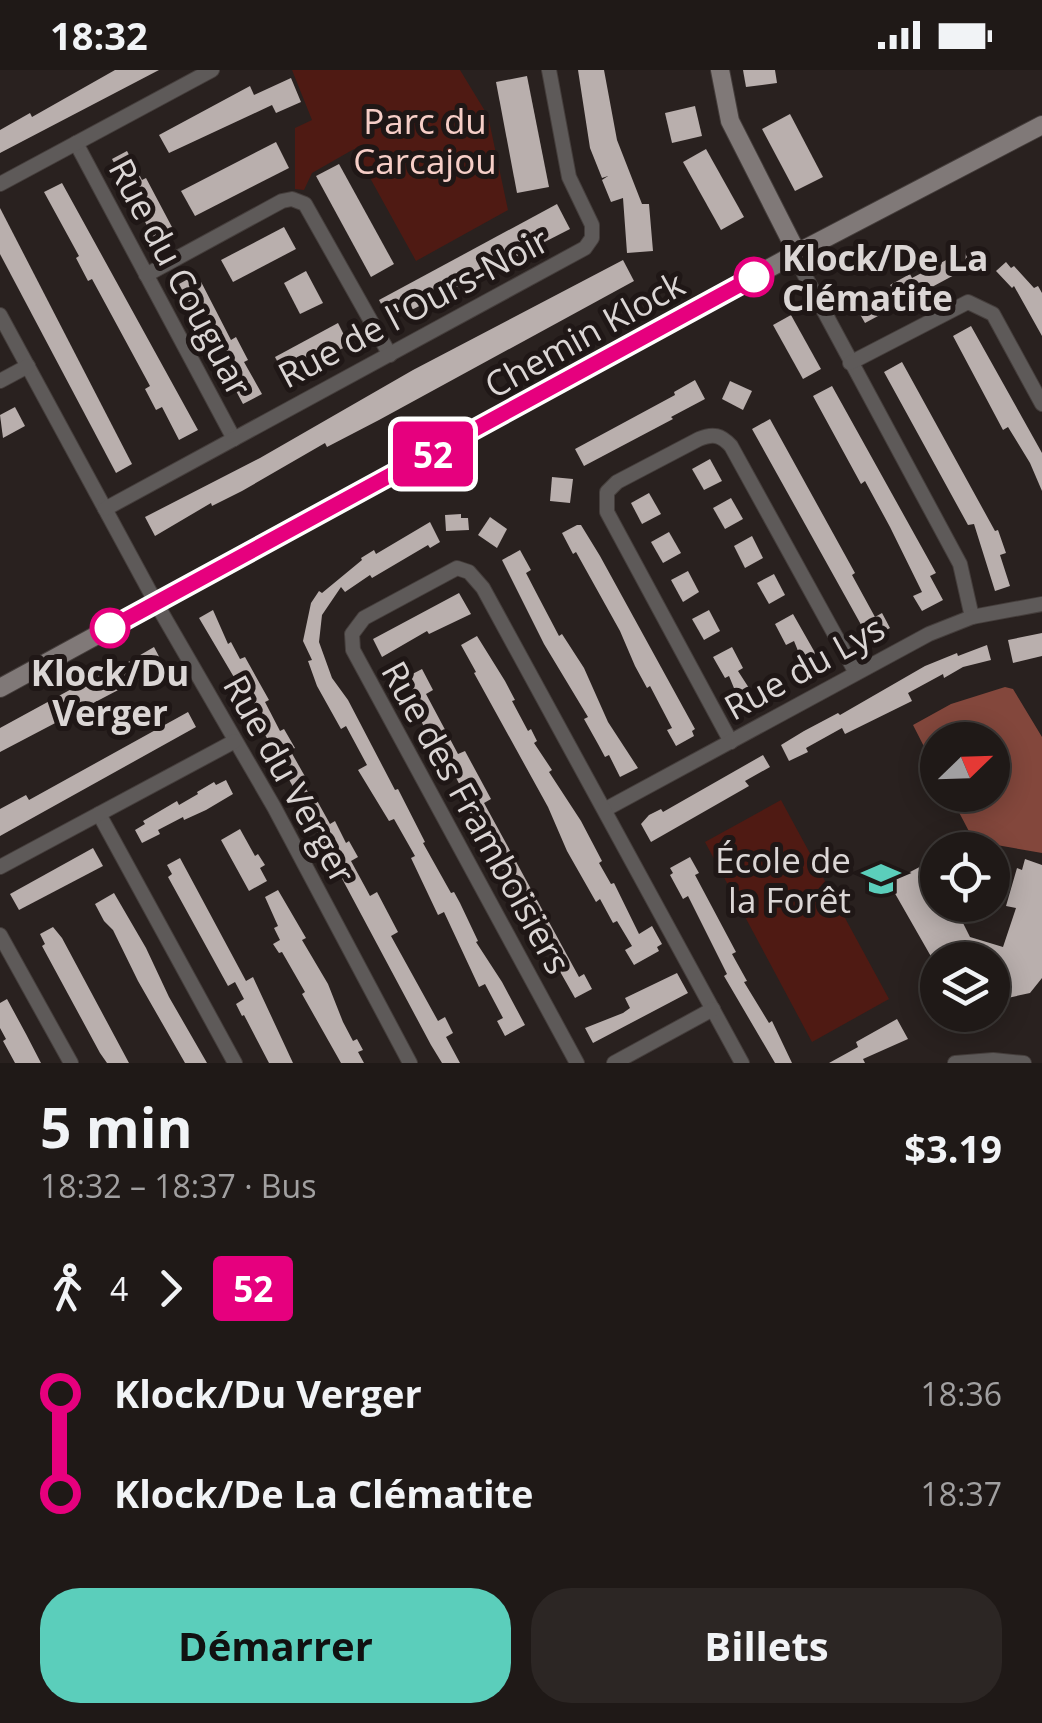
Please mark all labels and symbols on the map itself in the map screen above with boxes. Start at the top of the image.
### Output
park label: Parc du Carcajou [353,97,497,184]
street label: Rue du Couguar [99,150,263,404]
street label: Rue de l'Ours-Noir [270,216,556,398]
place label: Klock/De La Clématite [782,234,988,321]
marker: Klock/De La Clématite [735,258,773,296]
street label: Chemin Klock [476,259,693,408]
line badge: 52 [388,422,478,486]
street label: Rue du Lys [716,604,892,730]
marker: Klock/Du Verger [91,609,129,647]
place label: Klock/Du Verger [31,649,189,736]
street label: Rue des Framboisiers [372,652,582,982]
street label: Rue du Verger [213,666,367,892]
north arrow [920,722,1010,812]
place label: École de la Forêt [715,836,851,923]
school or university icon: École de la Forêt [860,858,902,900]

